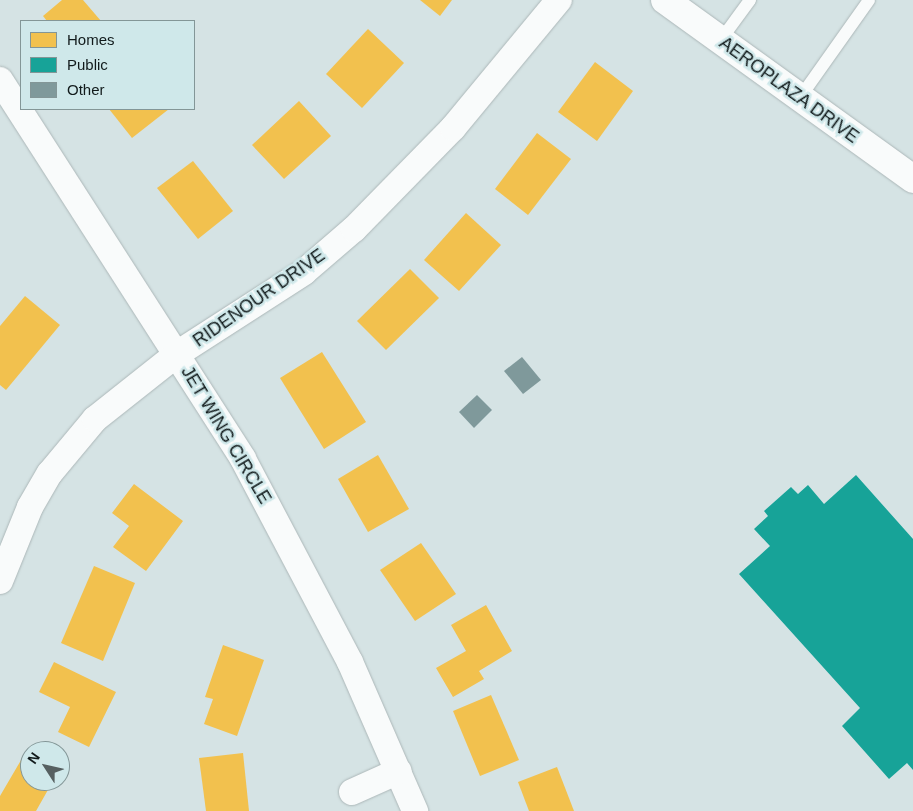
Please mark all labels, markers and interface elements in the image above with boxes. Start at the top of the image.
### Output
legend [20,20,195,110]
text: Homes [67,31,115,48]
street label: AEROPLAZA DRIVE [715,32,863,148]
text: Public [67,56,108,73]
text: Other [67,81,105,98]
street label: RIDENOUR DRIVE [189,244,329,352]
street label: JET WING CIRCLE [176,362,276,508]
north arrow [20,741,70,791]
text: N [24,749,43,767]

